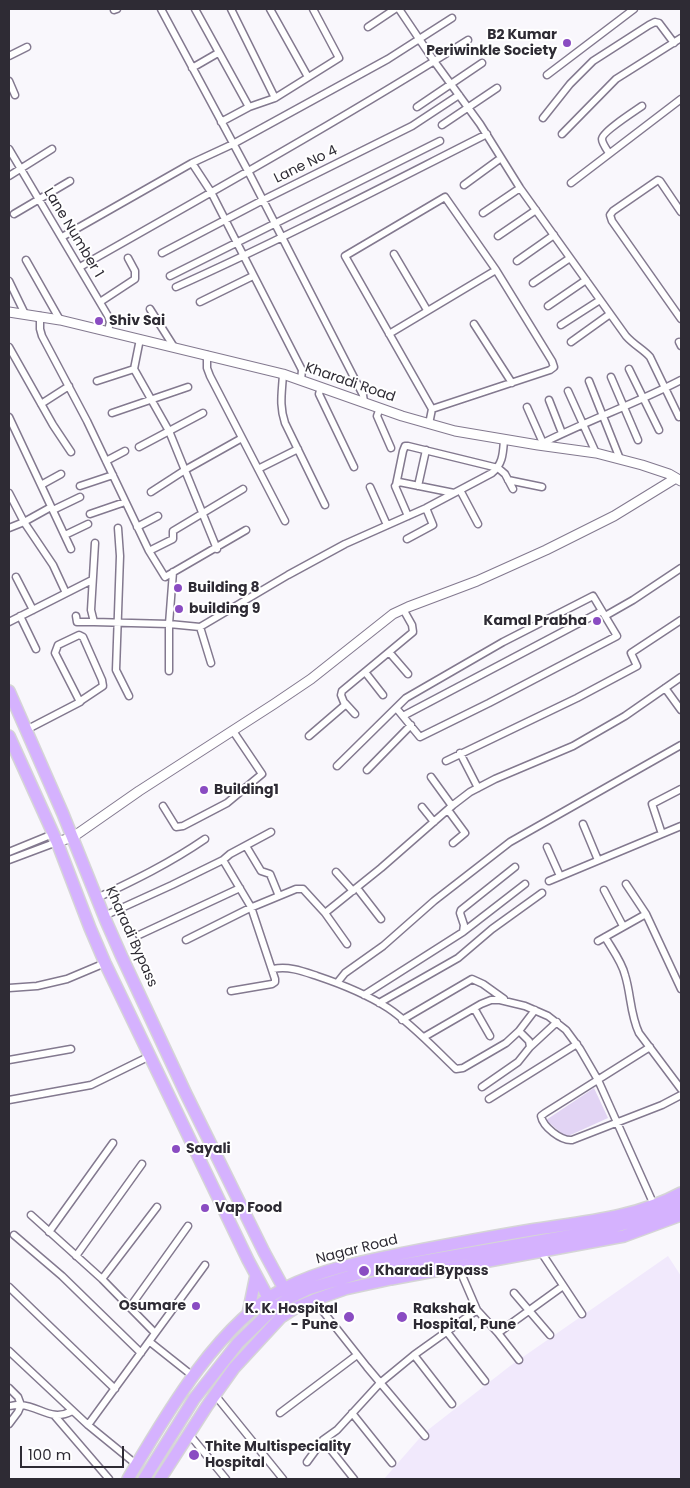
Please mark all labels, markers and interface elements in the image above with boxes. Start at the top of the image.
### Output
place label: B2 Kumar Periwinkle Society [426,27,557,59]
marker: B2 Kumar Periwinkle Society [561,37,573,49]
street label: Lane No 4 [272,142,340,188]
street label: Lane Number 1 [40,185,106,281]
place label: Shiv Sai [109,313,165,329]
marker: Shiv Sai [93,315,105,327]
street label: Kharadi Road [303,360,397,406]
place label: Building 8 [188,580,260,596]
marker: Building 8 [172,582,184,594]
place label: building 9 [189,601,260,617]
marker: building 9 [173,603,185,615]
place label: Kamal Prabha [484,613,587,629]
marker: Kamal Prabha [591,615,603,627]
place label: Building1 [214,782,279,798]
marker: Building1 [198,784,210,796]
street label: Kharadi Bypass [101,884,161,990]
place label: Sayali [186,1141,231,1157]
marker: Sayali [170,1143,182,1155]
place label: Vap Food [215,1200,282,1216]
marker: Vap Food [199,1202,211,1214]
street label: Nagar Road [314,1232,400,1268]
place label: Kharadi Bypass [375,1263,489,1279]
marker: Kharadi Bypass [357,1264,371,1278]
place label: Osumare [119,1298,186,1314]
marker: Osumare [190,1300,202,1312]
place label: K. K. Hospital - Pune [245,1301,338,1334]
place label: Rakshak Hospital, Pune [413,1301,516,1334]
marker: K. K. Hospital - Pune [342,1310,356,1324]
marker: Rakshak Hospital, Pune [395,1310,409,1324]
scale bar [22,1436,126,1468]
place label: Thite Multispeciality Hospital [205,1439,351,1471]
text: 100 m [28,1444,71,1465]
marker: Thite Multispeciality Hospital [187,1448,201,1462]

